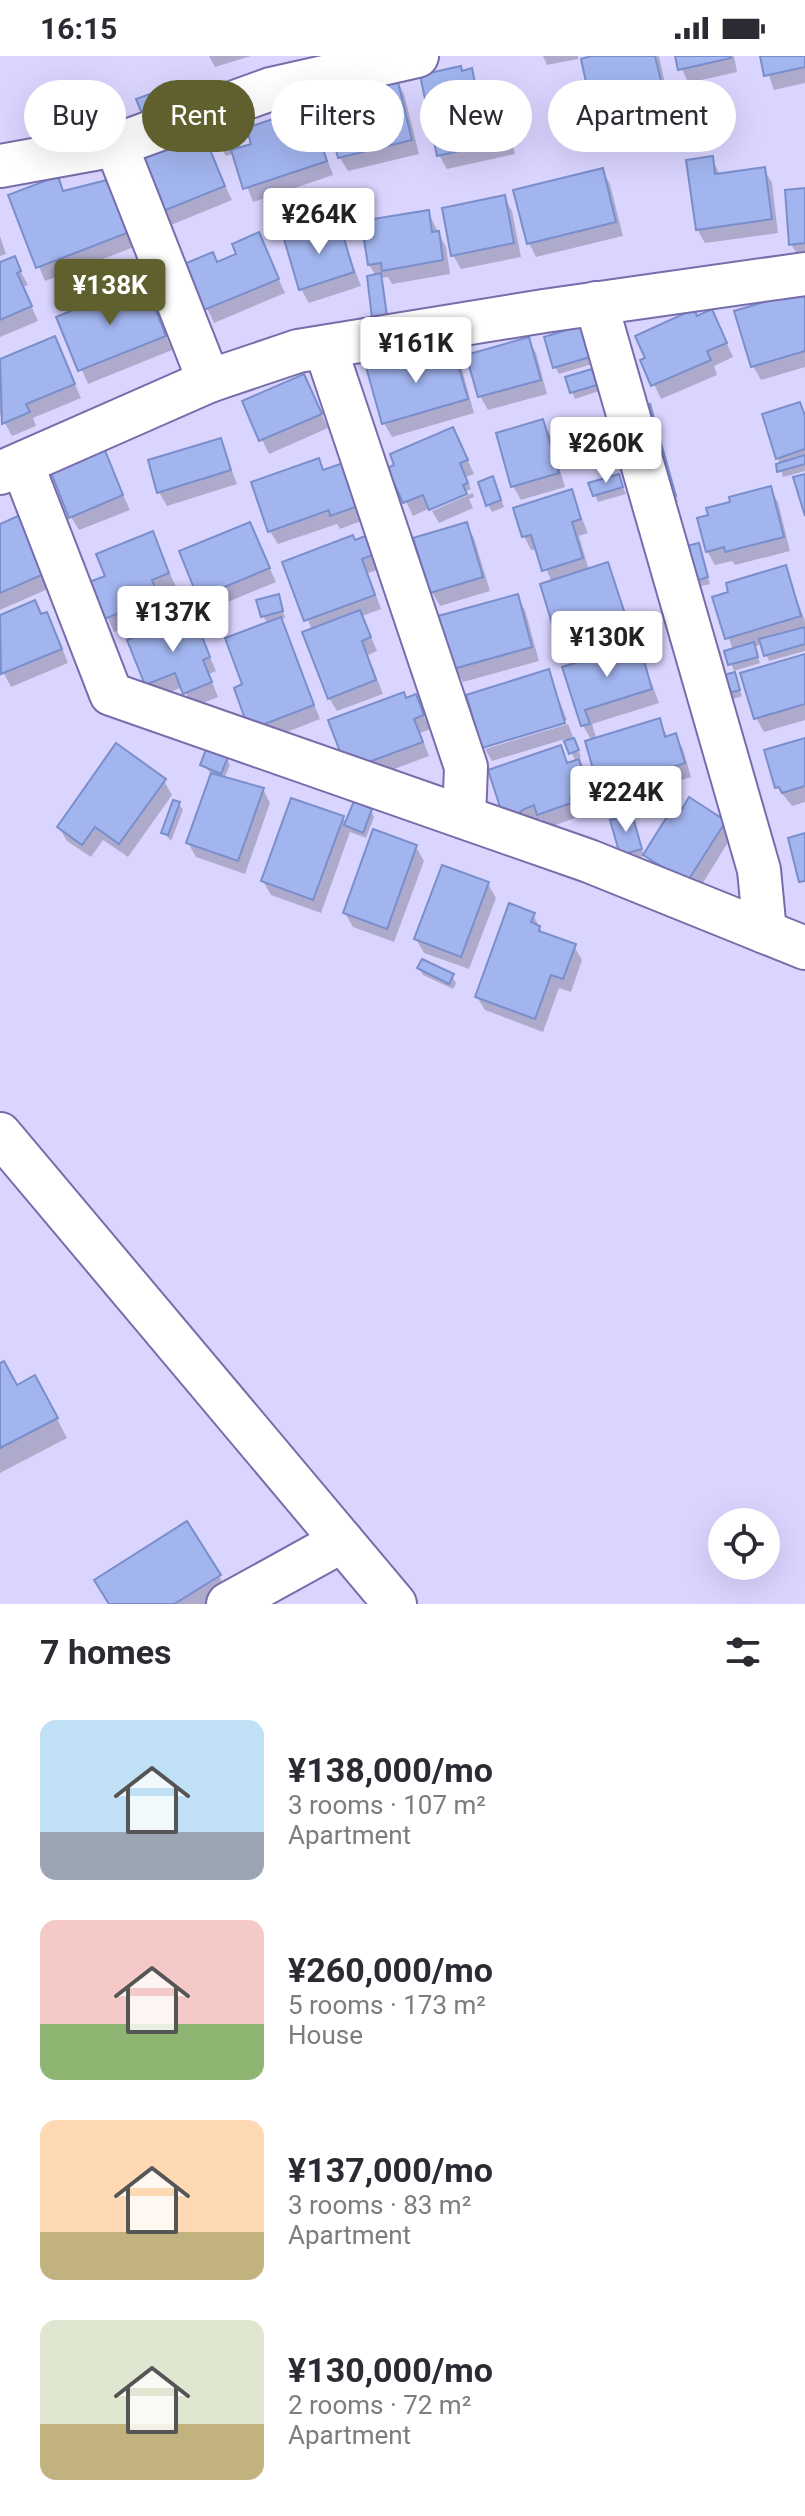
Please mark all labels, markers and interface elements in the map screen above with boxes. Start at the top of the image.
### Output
text: 16:15 [40,11,117,46]
chip: Buy [24,80,126,152]
chip: Rent [142,80,255,152]
chip: Filters [271,80,404,152]
chip: New [420,80,532,152]
chip: Apartment [548,80,736,152]
pin: ¥264K [263,188,375,256]
text: ¥264K [281,199,357,229]
pin: ¥138K [54,259,166,327]
text: ¥138K [72,270,148,300]
pin: ¥161K [360,317,472,385]
text: ¥161K [378,328,454,358]
pin: ¥260K [550,417,662,485]
text: ¥260K [568,428,644,458]
pin: ¥137K [117,586,229,654]
text: ¥137K [135,597,211,627]
pin: ¥130K [551,611,663,679]
text: ¥130K [569,622,645,652]
pin: ¥224K [570,766,682,834]
text: ¥224K [588,777,664,807]
map controls [708,1508,780,1580]
button: locate [708,1508,780,1580]
icon: filters [721,1630,765,1674]
text: 7 homes [40,1632,171,1672]
text: ¥138,000/mo [288,1750,493,1790]
icon: home [104,1752,200,1848]
text: 3 rooms · 107 m² [288,1790,486,1820]
text: Apartment [288,1820,411,1850]
text: ¥260,000/mo [288,1950,493,1990]
icon: home [104,1952,200,2048]
text: 5 rooms · 173 m² [288,1990,486,2020]
text: House [288,2020,363,2050]
text: ¥137,000/mo [288,2150,493,2190]
icon: home [104,2152,200,2248]
text: 3 rooms · 83 m² [288,2190,471,2220]
text: Apartment [288,2220,411,2250]
text: ¥130,000/mo [288,2350,493,2390]
icon: home [104,2352,200,2448]
text: 2 rooms · 72 m² [288,2390,471,2420]
text: Apartment [288,2420,411,2450]

